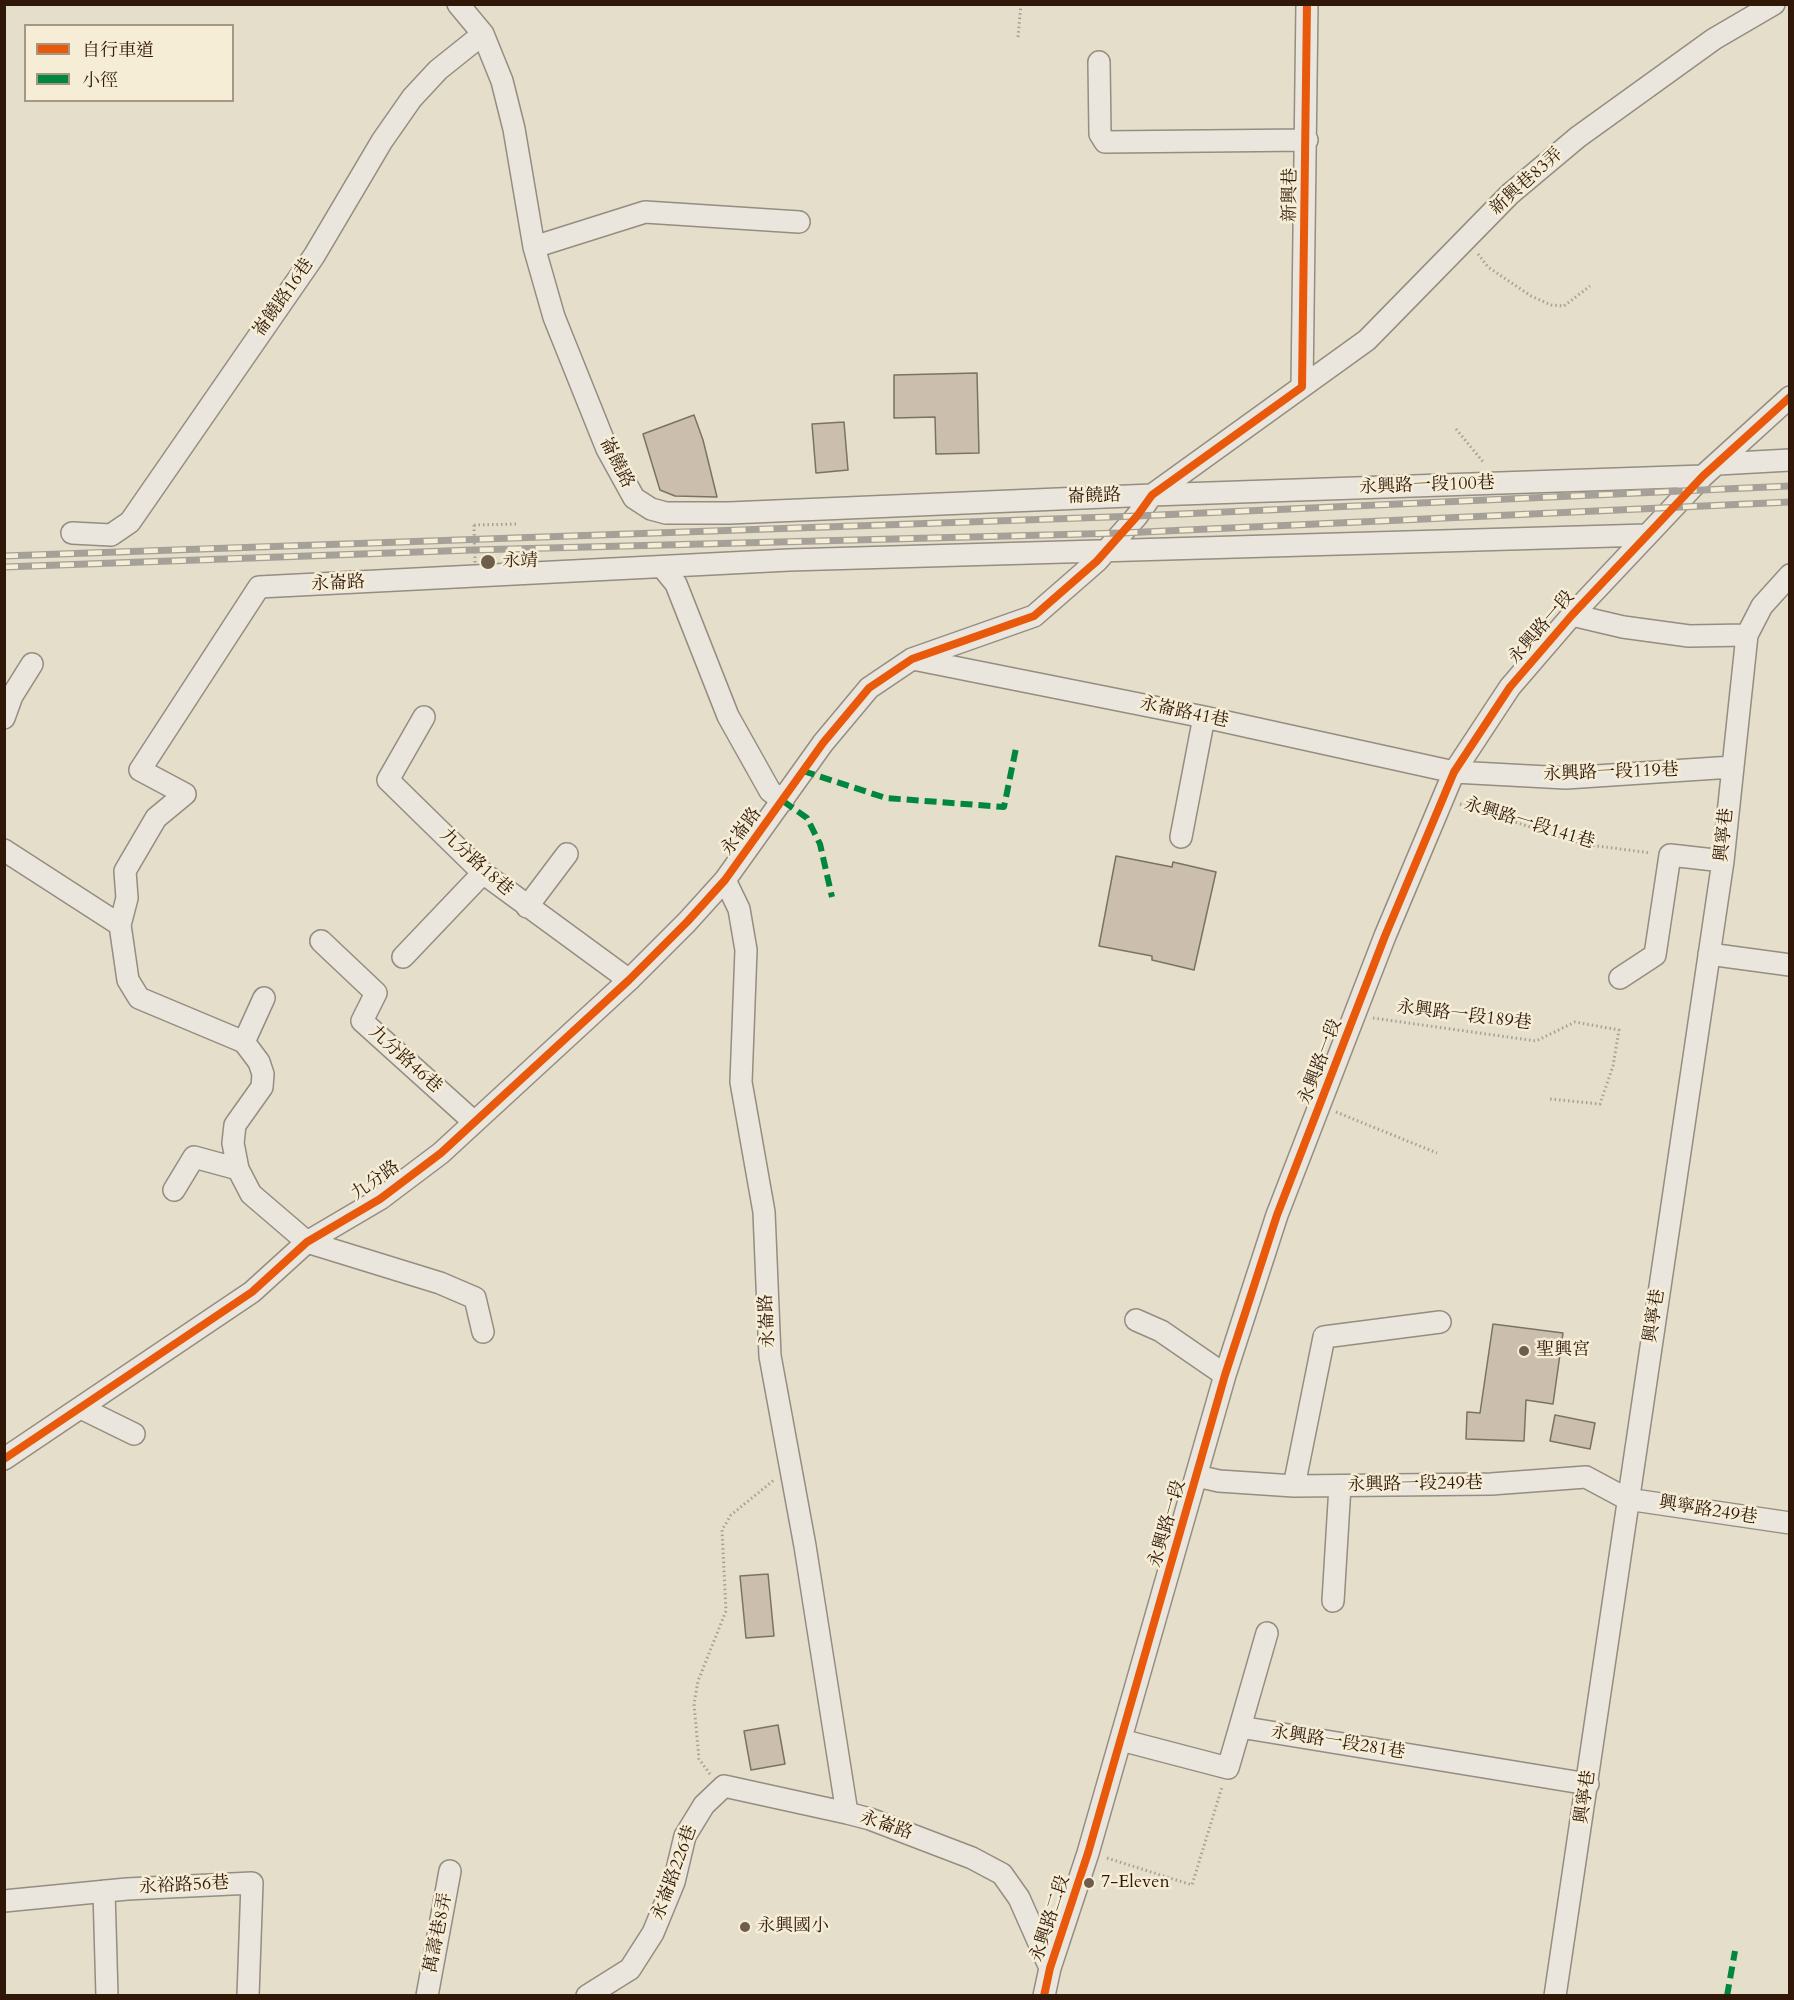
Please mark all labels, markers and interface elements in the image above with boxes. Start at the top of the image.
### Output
legend [24,24,234,102]
text: 自行車道 [82,38,154,63]
text: 小徑 [82,68,118,93]
street label: 新興巷83弄 [1486,144,1568,220]
street label: 新興巷 [1280,168,1302,222]
street label: 崙饒路16巷 [249,255,319,341]
street label: 崙饒路 [594,434,638,492]
street label: 永興路一段100巷 [1359,473,1495,499]
street label: 崙饒路 [1067,485,1121,509]
place label: 永靖 [502,551,538,573]
marker: 永靖 [479,553,497,571]
street label: 永崙路 [310,572,366,596]
street label: 永興路一段 [1504,587,1580,669]
street label: 永崙路41巷 [1138,693,1230,733]
street label: 永興路一段119巷 [1543,760,1679,786]
street label: 永興路一段141巷 [1461,794,1597,854]
street label: 永崙路 [717,804,767,860]
street label: 興寧巷 [1711,807,1739,863]
street label: 九分路18巷 [435,825,517,901]
street label: 永興路一段189巷 [1395,997,1533,1035]
street label: 永興路一段 [1295,1016,1347,1108]
street label: 九分路46巷 [364,1022,446,1098]
street label: 九分路 [348,1157,404,1205]
street label: 興寧巷 [1640,1288,1670,1344]
street label: 永崙路 [756,1293,780,1349]
place label: 聖興宮 [1536,1340,1590,1362]
marker: 聖興宮 [1517,1344,1531,1358]
street label: 永興路一段249巷 [1347,1473,1483,1497]
street label: 永興路一段 [1145,1478,1191,1570]
street label: 興寧路249巷 [1657,1493,1759,1529]
street label: 永興路一段281巷 [1269,1722,1407,1764]
street label: 興寧巷 [1572,1769,1600,1825]
street label: 永崙路 [857,1807,915,1845]
street label: 永崙路226巷 [648,1822,702,1924]
place label: 7-Eleven [1101,1872,1170,1894]
street label: 永裕路56巷 [138,1873,230,1899]
street label: 永興路二段 [1027,1873,1075,1965]
marker: 7-Eleven [1082,1876,1096,1890]
street label: 萬壽巷8弄 [421,1891,457,1975]
place label: 永興國小 [757,1916,829,1938]
marker: 永興國小 [738,1920,752,1934]

